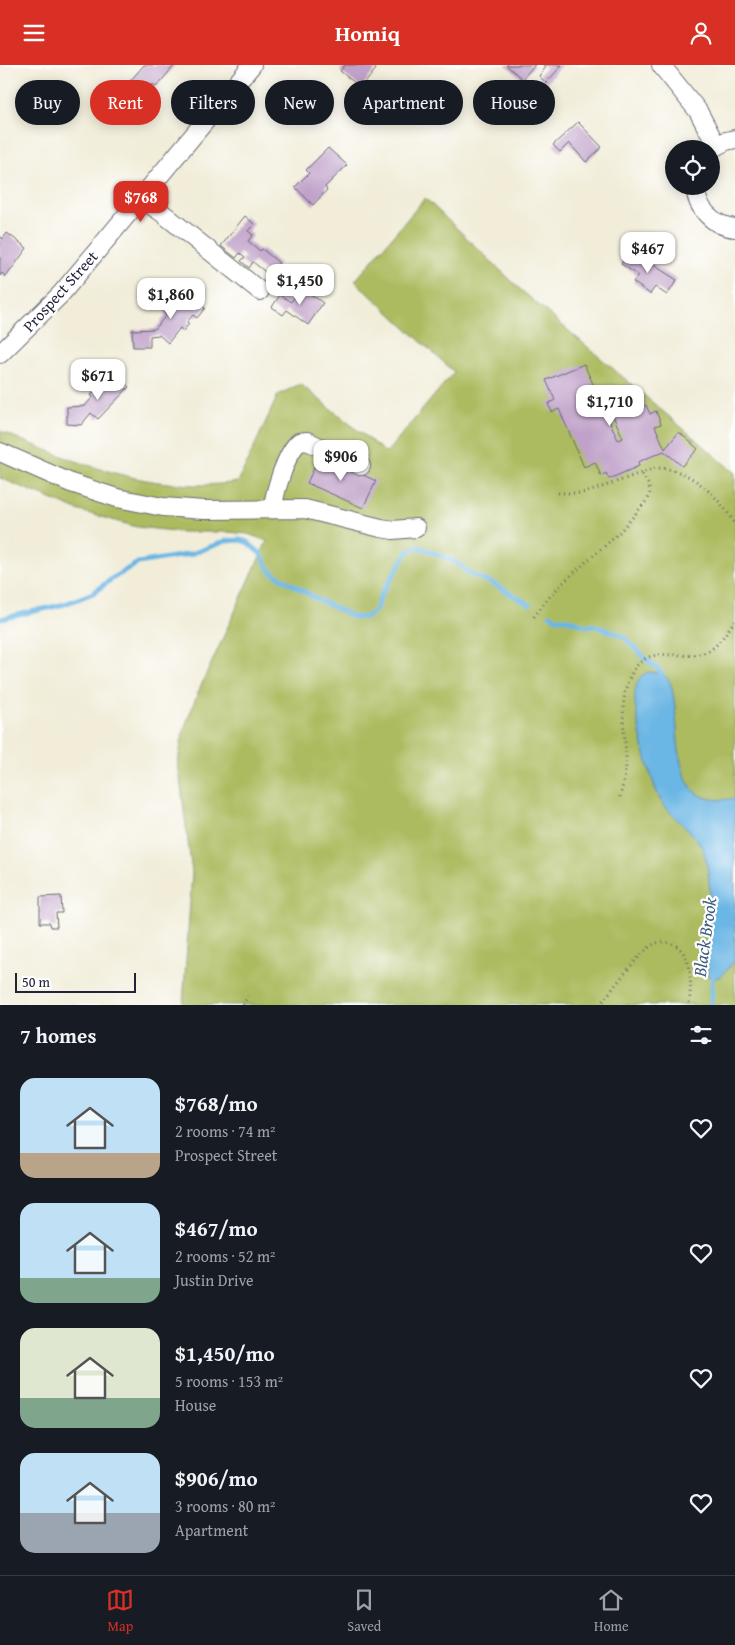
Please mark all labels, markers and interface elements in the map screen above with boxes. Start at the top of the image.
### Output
text: Homiq [335,17,400,49]
icon: menu [20,19,48,47]
icon: person [687,19,715,47]
chip: Buy [15,80,80,125]
chip: Rent [90,80,161,125]
chip: Filters [171,80,255,125]
chip: New [265,80,334,125]
chip: Apartment [344,80,463,125]
chip: House [473,80,555,125]
map controls [665,140,720,195]
button: locate [665,140,720,195]
pin: $768 [111,181,171,223]
text: $768 [124,185,158,209]
pin: $467 [618,231,678,274]
text: $467 [631,236,665,260]
street label: Prospect Street [17,245,103,337]
pin: $1,450 [259,263,341,306]
text: $1,450 [277,268,323,292]
pin: $1,860 [130,277,212,320]
text: $1,860 [148,282,194,306]
pin: $671 [68,359,128,401]
text: $671 [81,363,115,387]
pin: $1,710 [569,385,651,427]
text: $1,710 [587,389,633,413]
pin: $906 [311,439,371,482]
text: $906 [324,444,358,468]
water label: Black Brook [685,895,724,979]
scale bar [15,970,136,993]
text: 50 m [22,972,50,992]
text: 7 homes [20,1020,96,1051]
icon: filters [687,1021,715,1049]
text: $768/mo [175,1088,258,1119]
icon: home [60,1098,120,1158]
icon: heart [687,1114,715,1142]
text: 2 rooms · 74 m² [175,1119,275,1143]
text: Prospect Street [175,1143,277,1167]
text: $467/mo [175,1213,258,1244]
icon: home [60,1223,120,1283]
icon: heart [687,1239,715,1267]
text: 2 rooms · 52 m² [175,1244,275,1268]
text: Justin Drive [175,1268,254,1292]
text: $1,450/mo [175,1338,275,1369]
icon: home [60,1348,120,1408]
icon: heart [687,1364,715,1392]
text: 5 rooms · 153 m² [175,1369,283,1393]
text: House [175,1393,216,1417]
text: $906/mo [175,1463,258,1494]
icon: home [60,1473,120,1533]
icon: heart [687,1489,715,1517]
text: 3 rooms · 80 m² [175,1494,275,1518]
text: Apartment [175,1518,248,1542]
tab: Map [106,1586,134,1636]
tab: Saved [347,1586,381,1636]
tab: Home [594,1586,629,1636]

